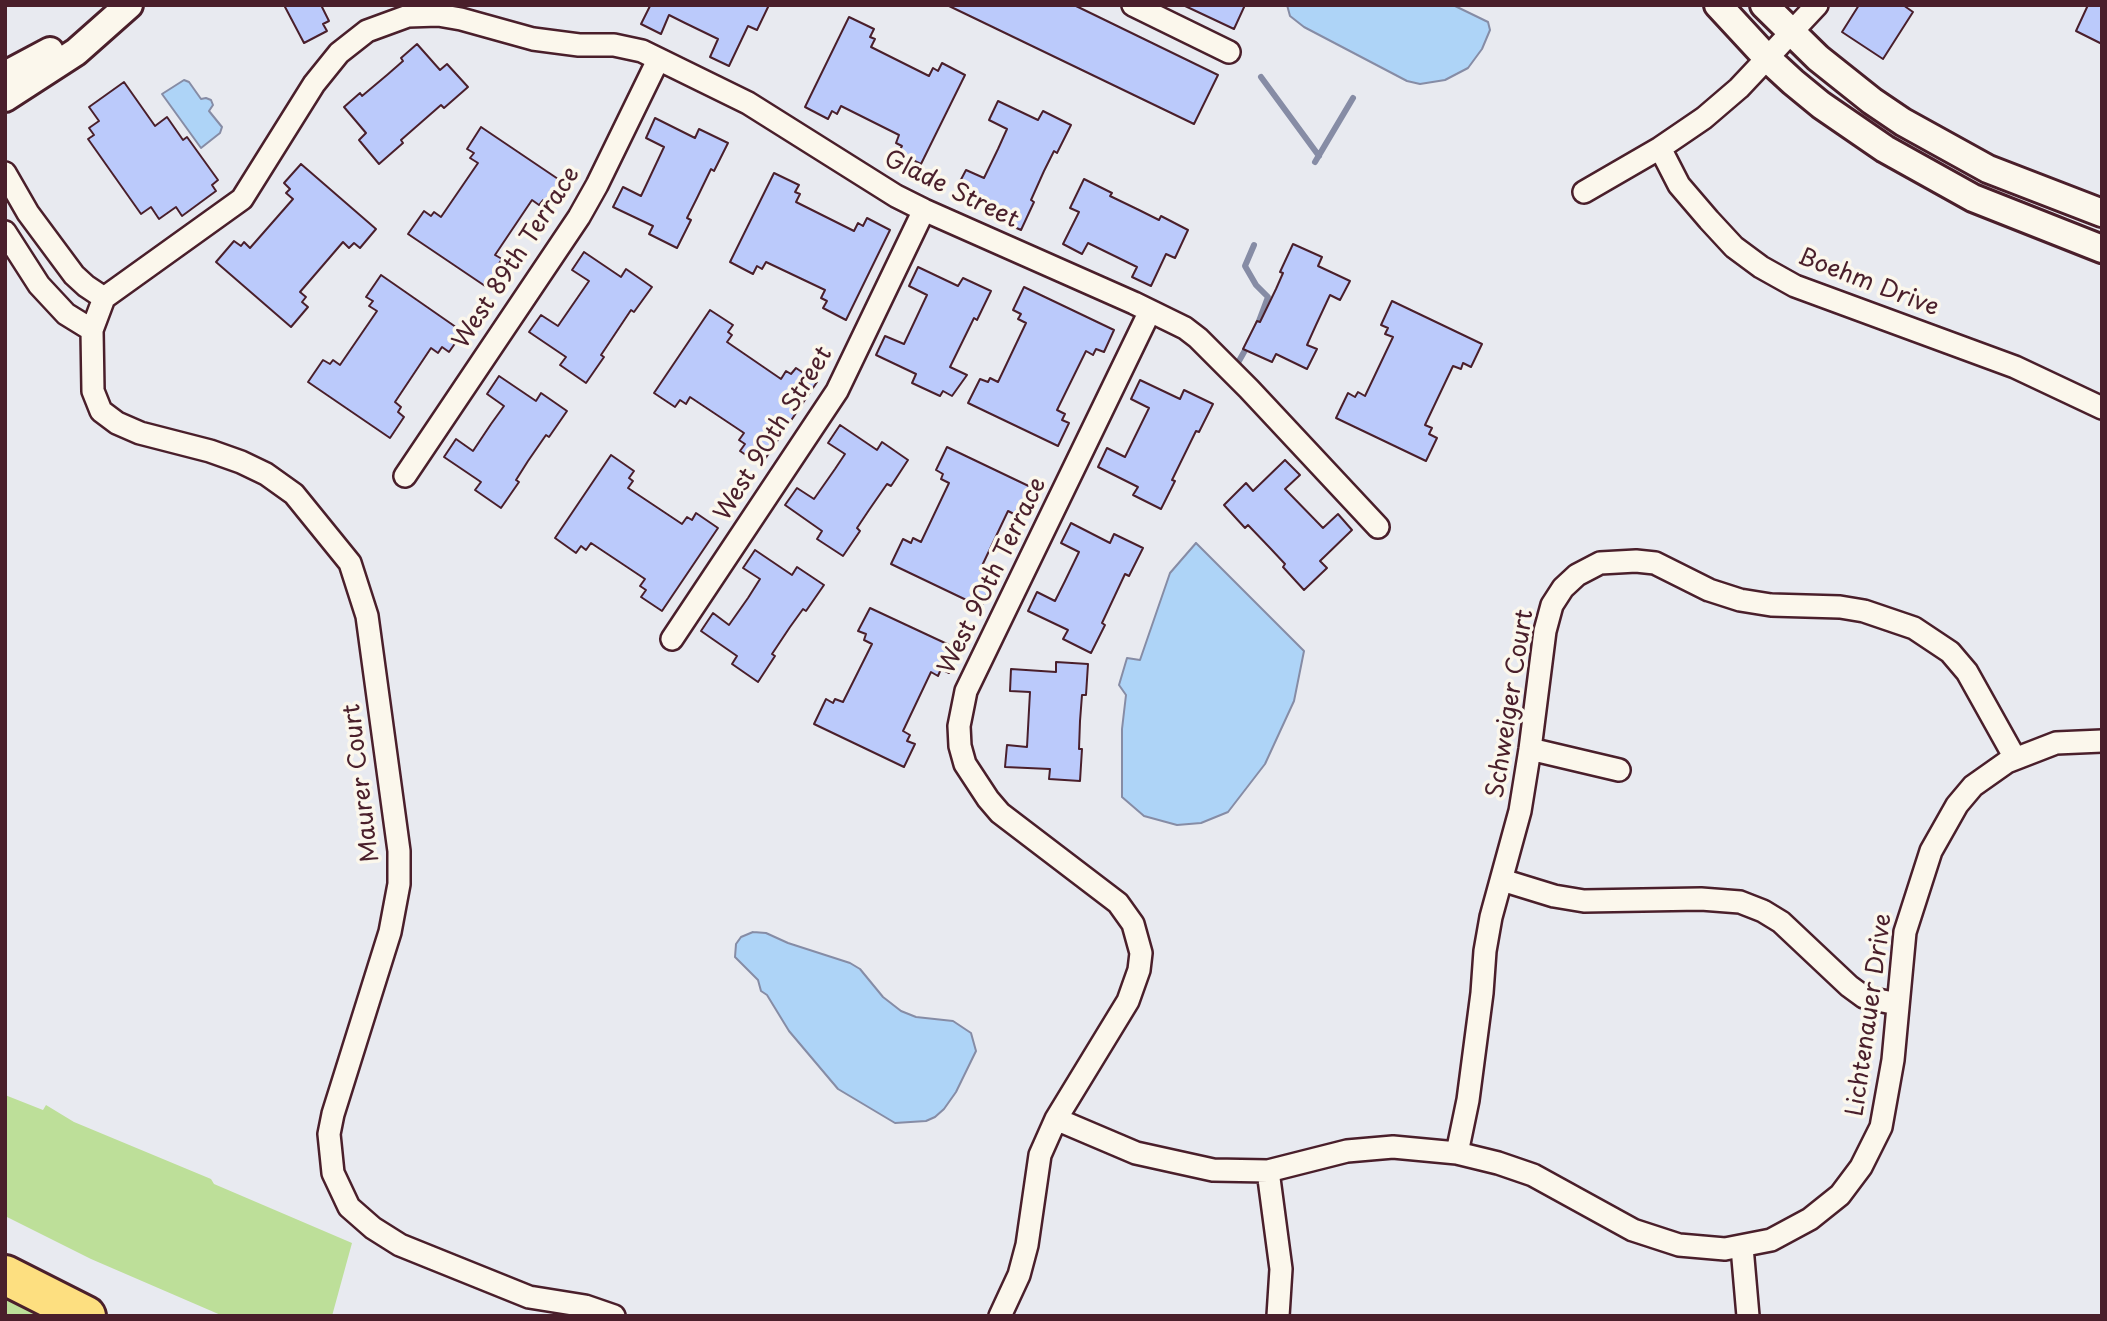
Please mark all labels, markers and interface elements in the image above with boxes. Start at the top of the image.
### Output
street label: Glade Street [879,145,1023,235]
street label: West 89th Terrace [447,162,587,354]
street label: Boehm Drive [1793,243,1943,323]
street label: West 90th Street [709,342,839,526]
street label: West 90th Terrace [933,473,1053,679]
street label: Schweiger Court [1482,608,1540,800]
street label: Maurer Court [338,702,386,864]
street label: Lichtenauer Drive [1842,912,1898,1118]

